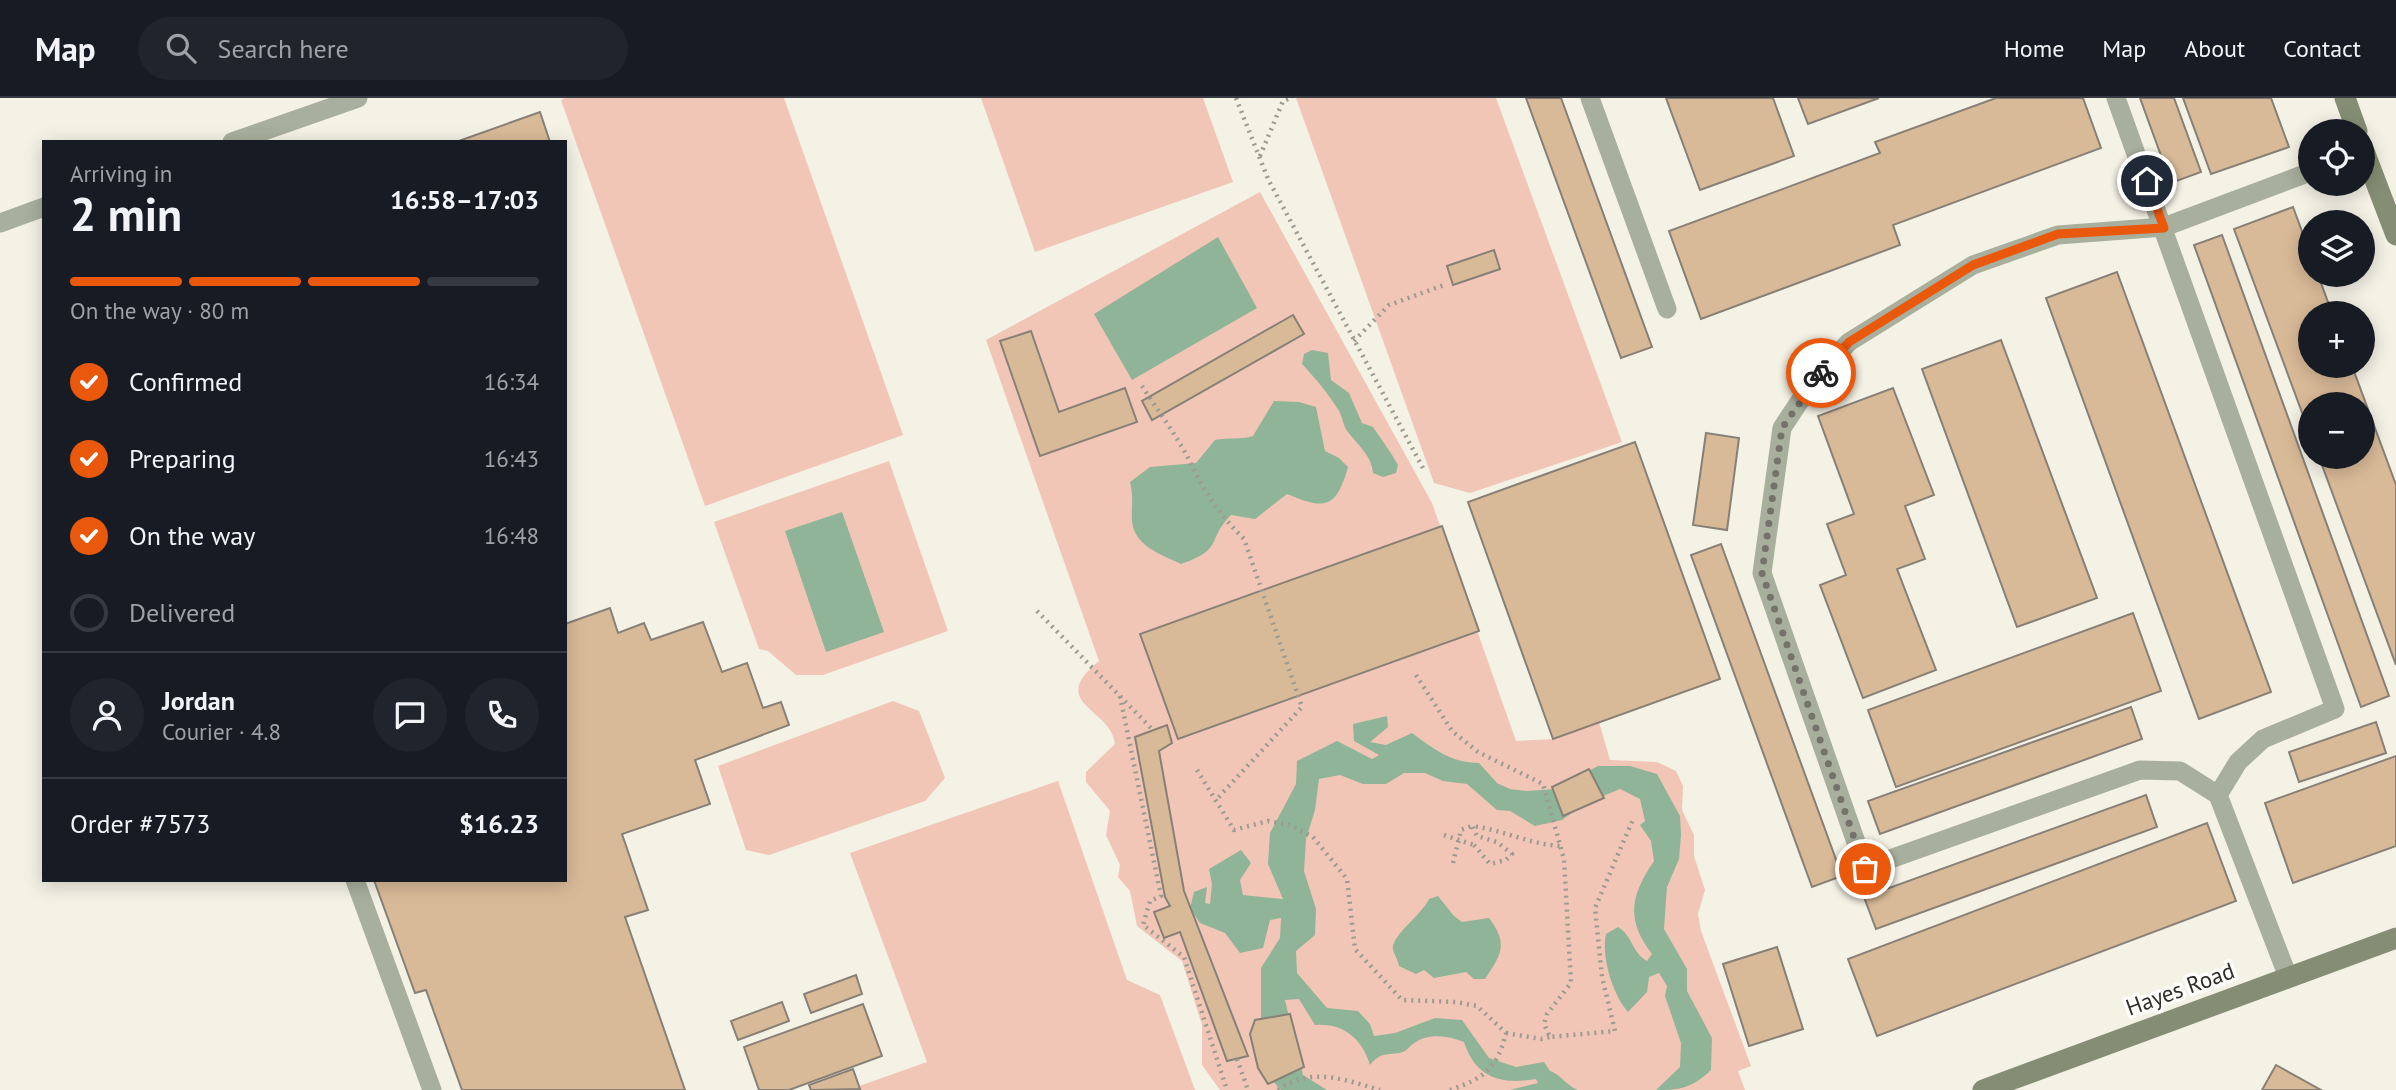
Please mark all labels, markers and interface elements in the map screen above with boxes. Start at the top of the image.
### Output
search box [138,17,628,80]
text: Map [35,27,96,70]
icon: search [162,29,200,67]
text: Search here [218,32,349,65]
text: Home [2004,33,2064,64]
text: Map [2102,33,2146,64]
text: About [2184,33,2245,64]
text: Contact [2283,33,2361,64]
map controls [2298,119,2375,469]
button: locate [2298,119,2375,196]
pin [2117,151,2177,211]
text: Arriving in [70,159,172,188]
icon: home [2128,162,2166,200]
text: 16:58–17:03 [390,183,539,216]
text: 2 min [70,184,182,244]
button: layers [2298,210,2375,287]
text: On the way · 80 m [70,296,249,325]
button: + [2298,301,2375,378]
courier [1786,338,1856,408]
icon: bike [1802,354,1840,392]
icon: check [70,363,108,401]
text: Confirmed [129,365,242,398]
text: 16:34 [484,367,539,396]
button: − [2298,392,2375,469]
icon: check [70,440,108,478]
text: Preparing [129,442,236,475]
text: 16:43 [484,444,539,473]
icon: check [70,517,108,555]
text: On the way [129,519,255,552]
text: 16:48 [484,521,539,550]
text: Delivered [129,596,235,629]
button: person [70,678,144,752]
button: chat [373,678,447,752]
button: phone [465,678,539,752]
text: Jordan [162,684,235,717]
text: Courier · 4.8 [162,717,281,746]
text: Order #7573 [70,807,210,840]
text: $16.23 [459,807,539,840]
pin [1835,839,1895,899]
icon: bag [1846,850,1884,888]
street label: Hayes Road [2122,955,2238,1022]

